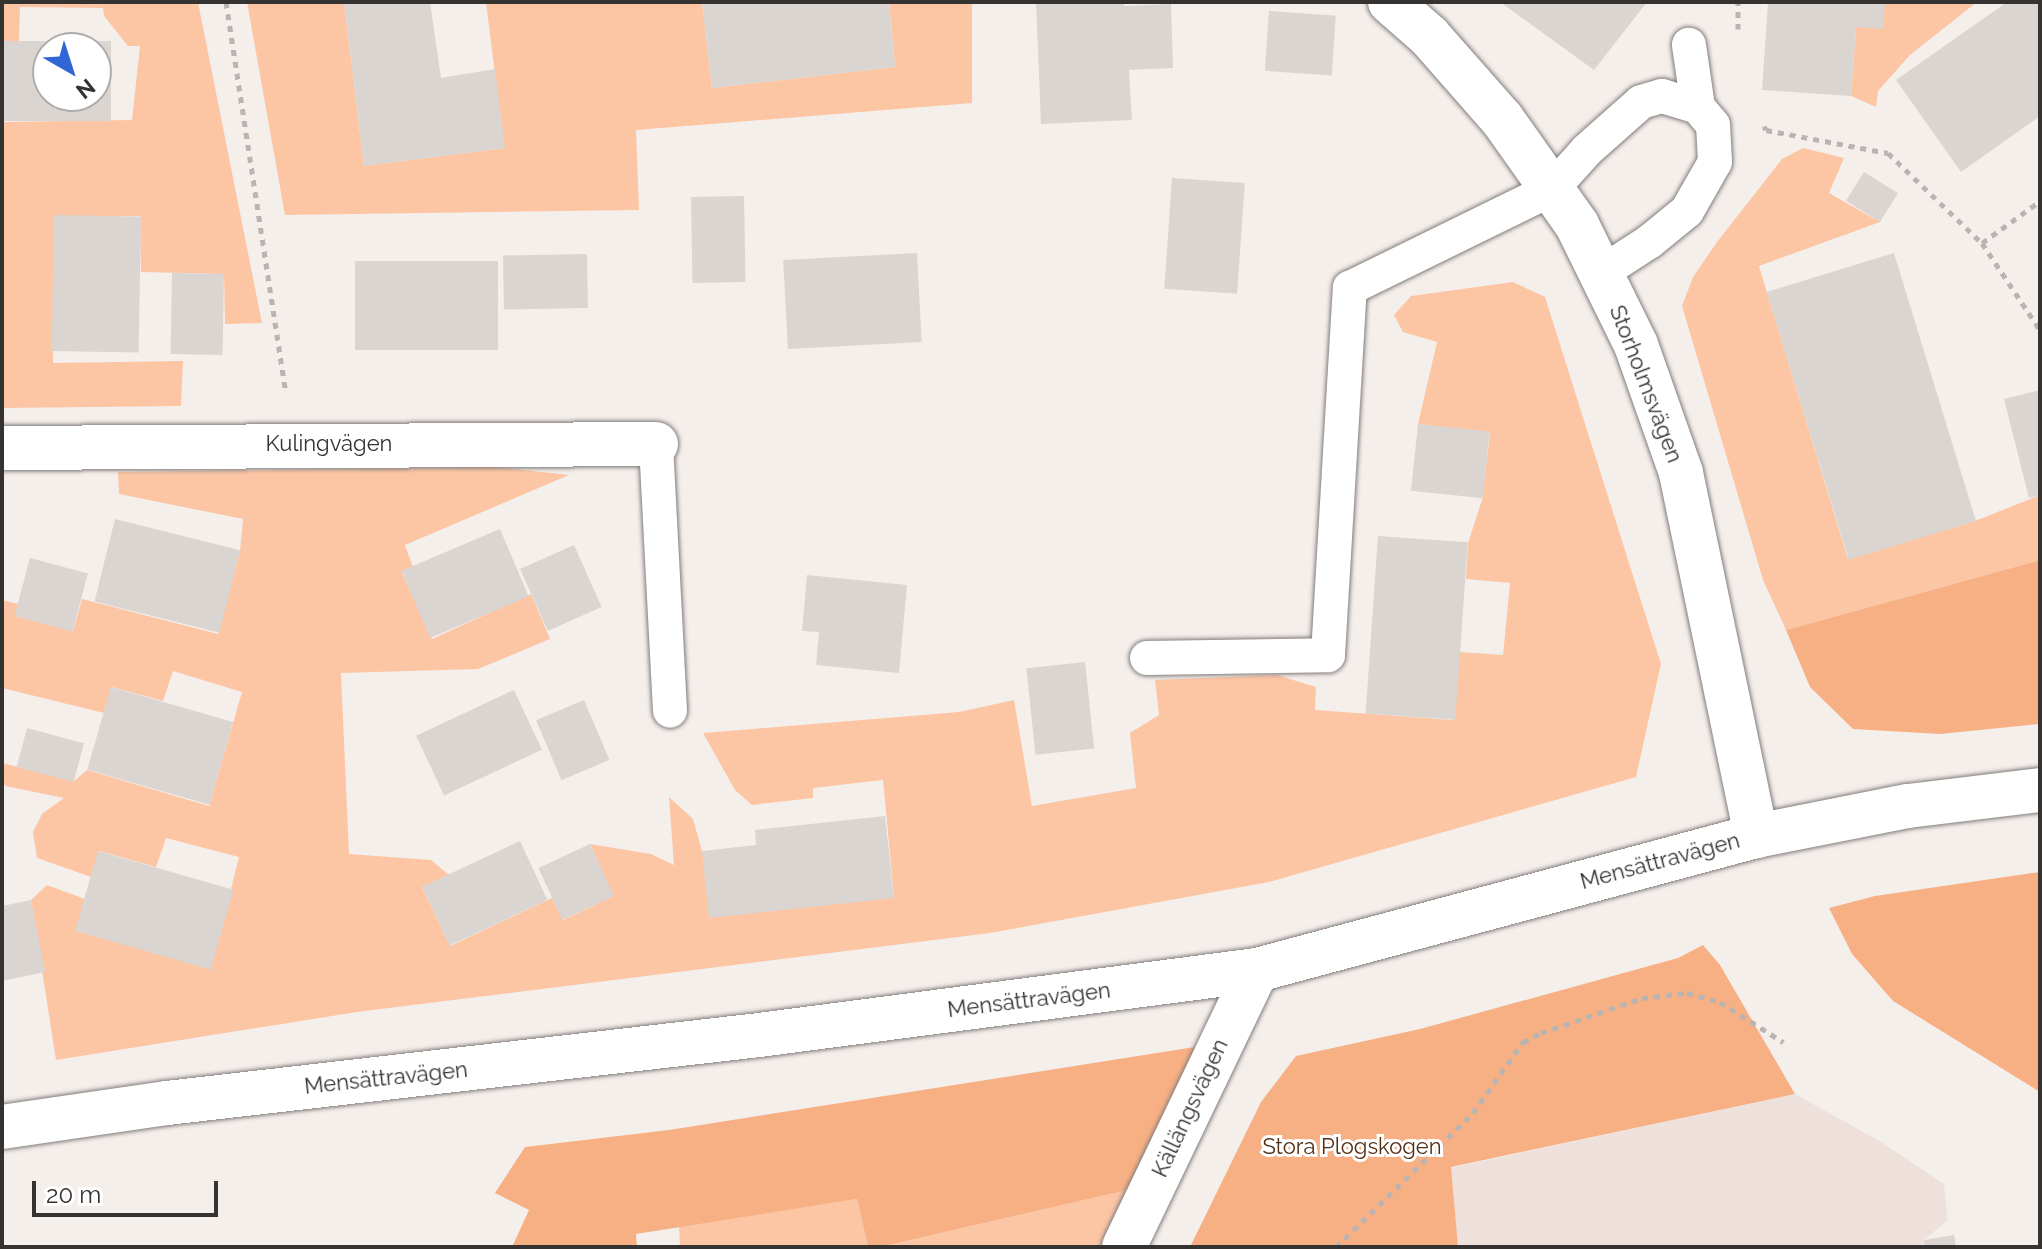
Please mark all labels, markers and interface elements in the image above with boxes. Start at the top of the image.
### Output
north arrow [32,32,112,112]
text: N [71,74,101,104]
street label: Storholmsvägen [1604,302,1688,466]
street label: Kulingvägen [266,431,392,457]
street label: Mensättravägen [1577,827,1743,895]
street label: Mensättravägen [946,977,1112,1023]
street label: Källängsvägen [1146,1035,1234,1181]
street label: Mensättravägen [303,1056,469,1100]
park label: Stora Plogskogen [1262,1134,1442,1160]
scale bar [36,1165,222,1215]
text: 20 m [46,1180,101,1209]

